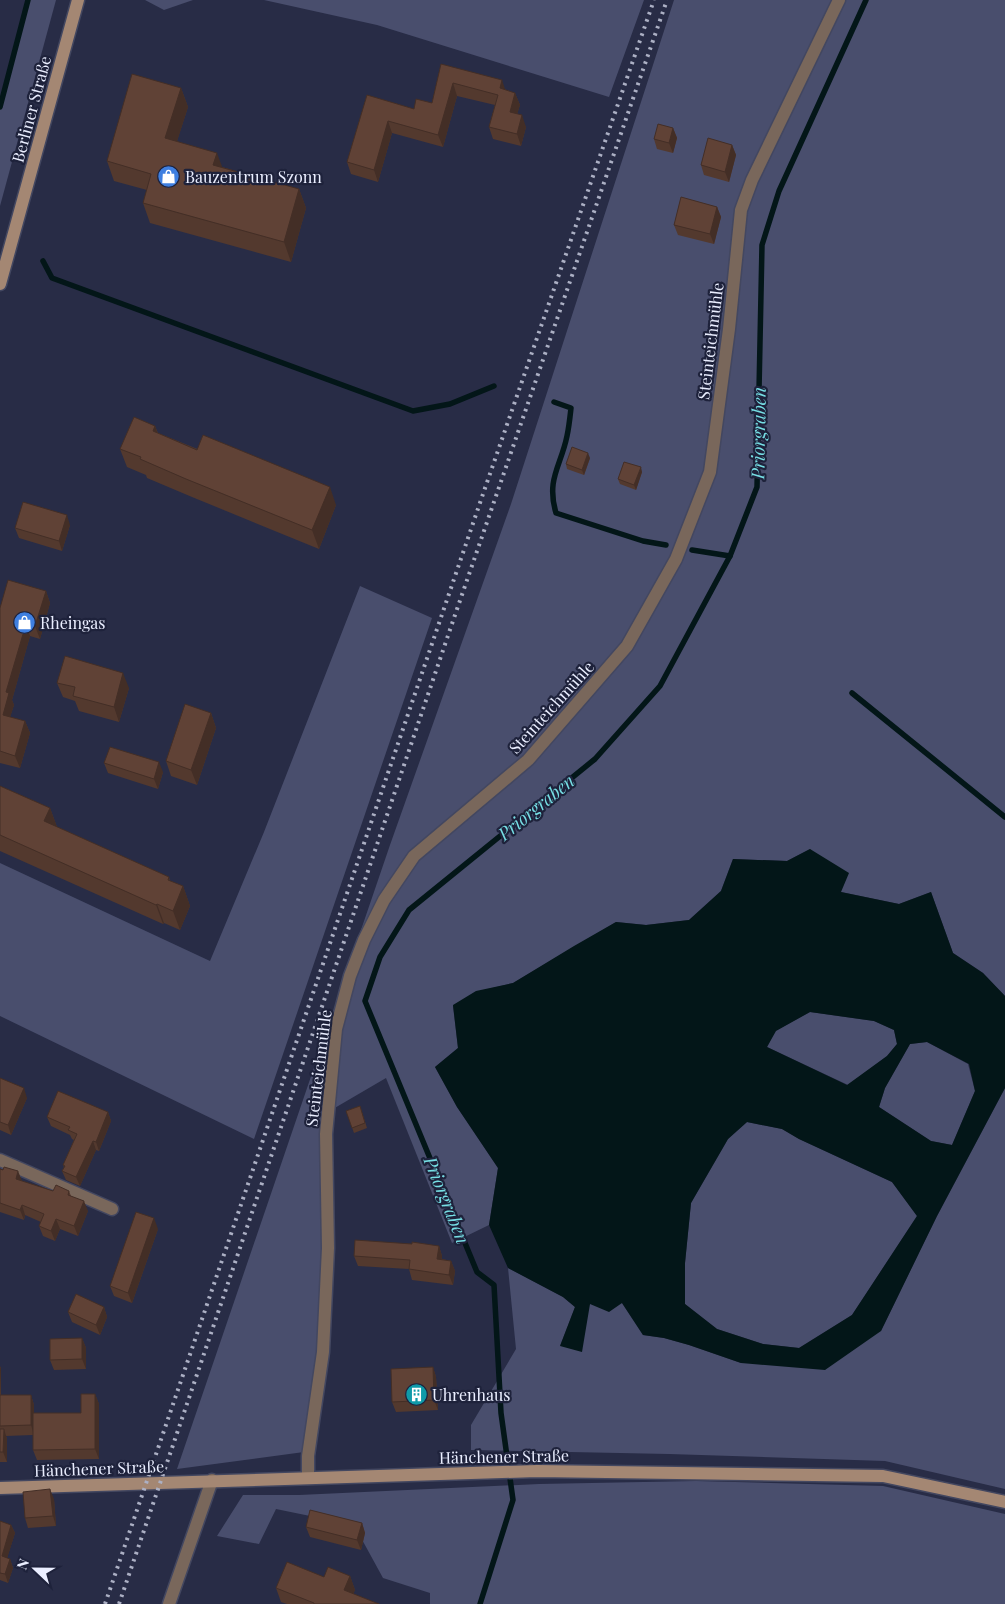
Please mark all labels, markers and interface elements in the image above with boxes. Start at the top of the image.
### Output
street label: Berliner Straße [7,53,55,165]
shop icon: Bauzentrum Szonn [157,164,181,188]
place label: Bauzentrum Szonn [185,166,322,187]
street label: Steinteichmühle [692,281,728,401]
water label: Priorgraben [745,387,771,480]
shop icon: Rheingas [12,610,36,634]
place label: Rheingas [40,612,105,633]
street label: Steinteichmühle [504,656,598,758]
water label: Priorgraben [492,769,579,846]
street label: Steinteichmühle [300,1008,336,1128]
water label: Priorgraben [418,1152,475,1247]
building icon: Uhrenhaus [404,1382,428,1406]
place label: Uhrenhaus [432,1384,510,1405]
street label: Hänchener Straße [439,1444,569,1468]
street label: Hänchener Straße [34,1455,164,1481]
north arrow [10,1544,60,1594]
text: N [12,1556,33,1572]

